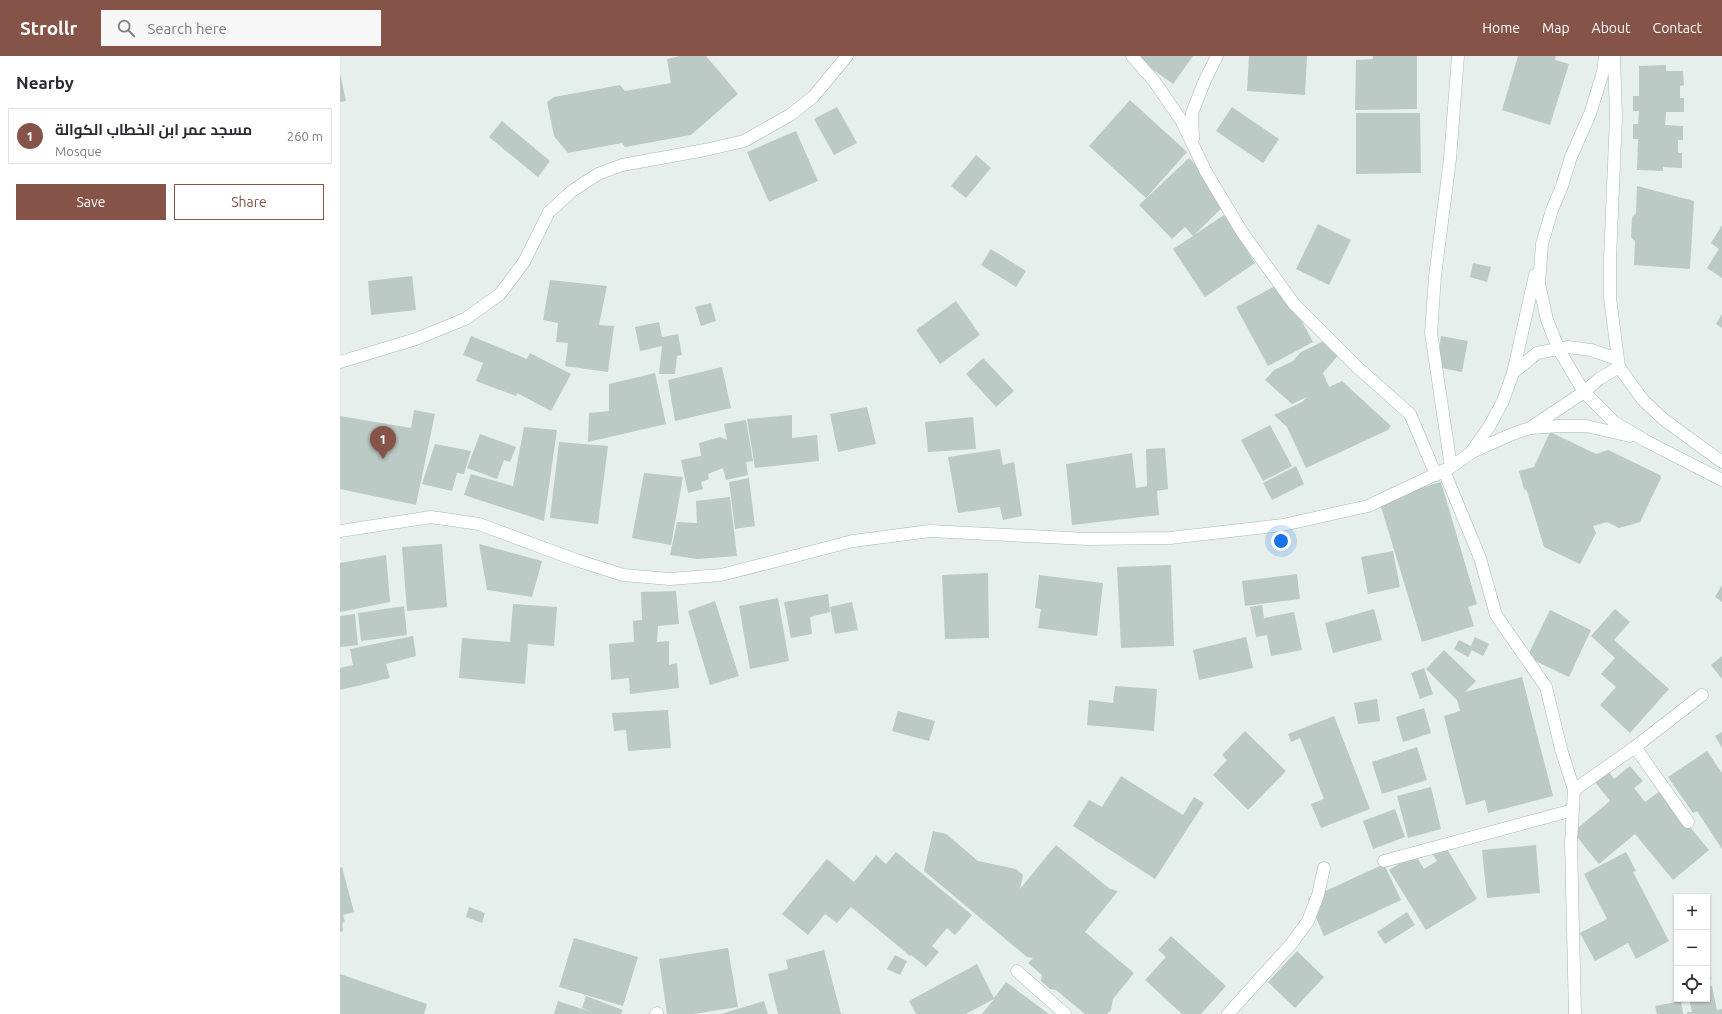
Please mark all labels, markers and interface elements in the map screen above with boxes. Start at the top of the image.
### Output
search box [101,10,381,46]
text: Strollr [20,17,77,39]
icon: search [115,17,137,39]
text: Search here [147,20,227,37]
text: Home [1482,20,1520,36]
text: Map [1542,20,1570,36]
text: About [1592,20,1631,36]
text: Contact [1653,20,1702,36]
text: Nearby [16,73,74,92]
text: مسجد عمر ابن الخطاب الكوالة [55,121,252,138]
text: 1 [26,129,34,143]
text: 260 m [287,129,323,143]
text: Mosque [55,144,102,158]
button: Save [16,184,166,220]
button: Share [174,184,324,220]
pin: 1 [370,426,396,459]
your location [1271,531,1291,551]
map controls [1674,894,1710,1002]
button: + [1674,894,1710,930]
button: − [1674,930,1710,966]
button: locate [1674,966,1710,1002]

